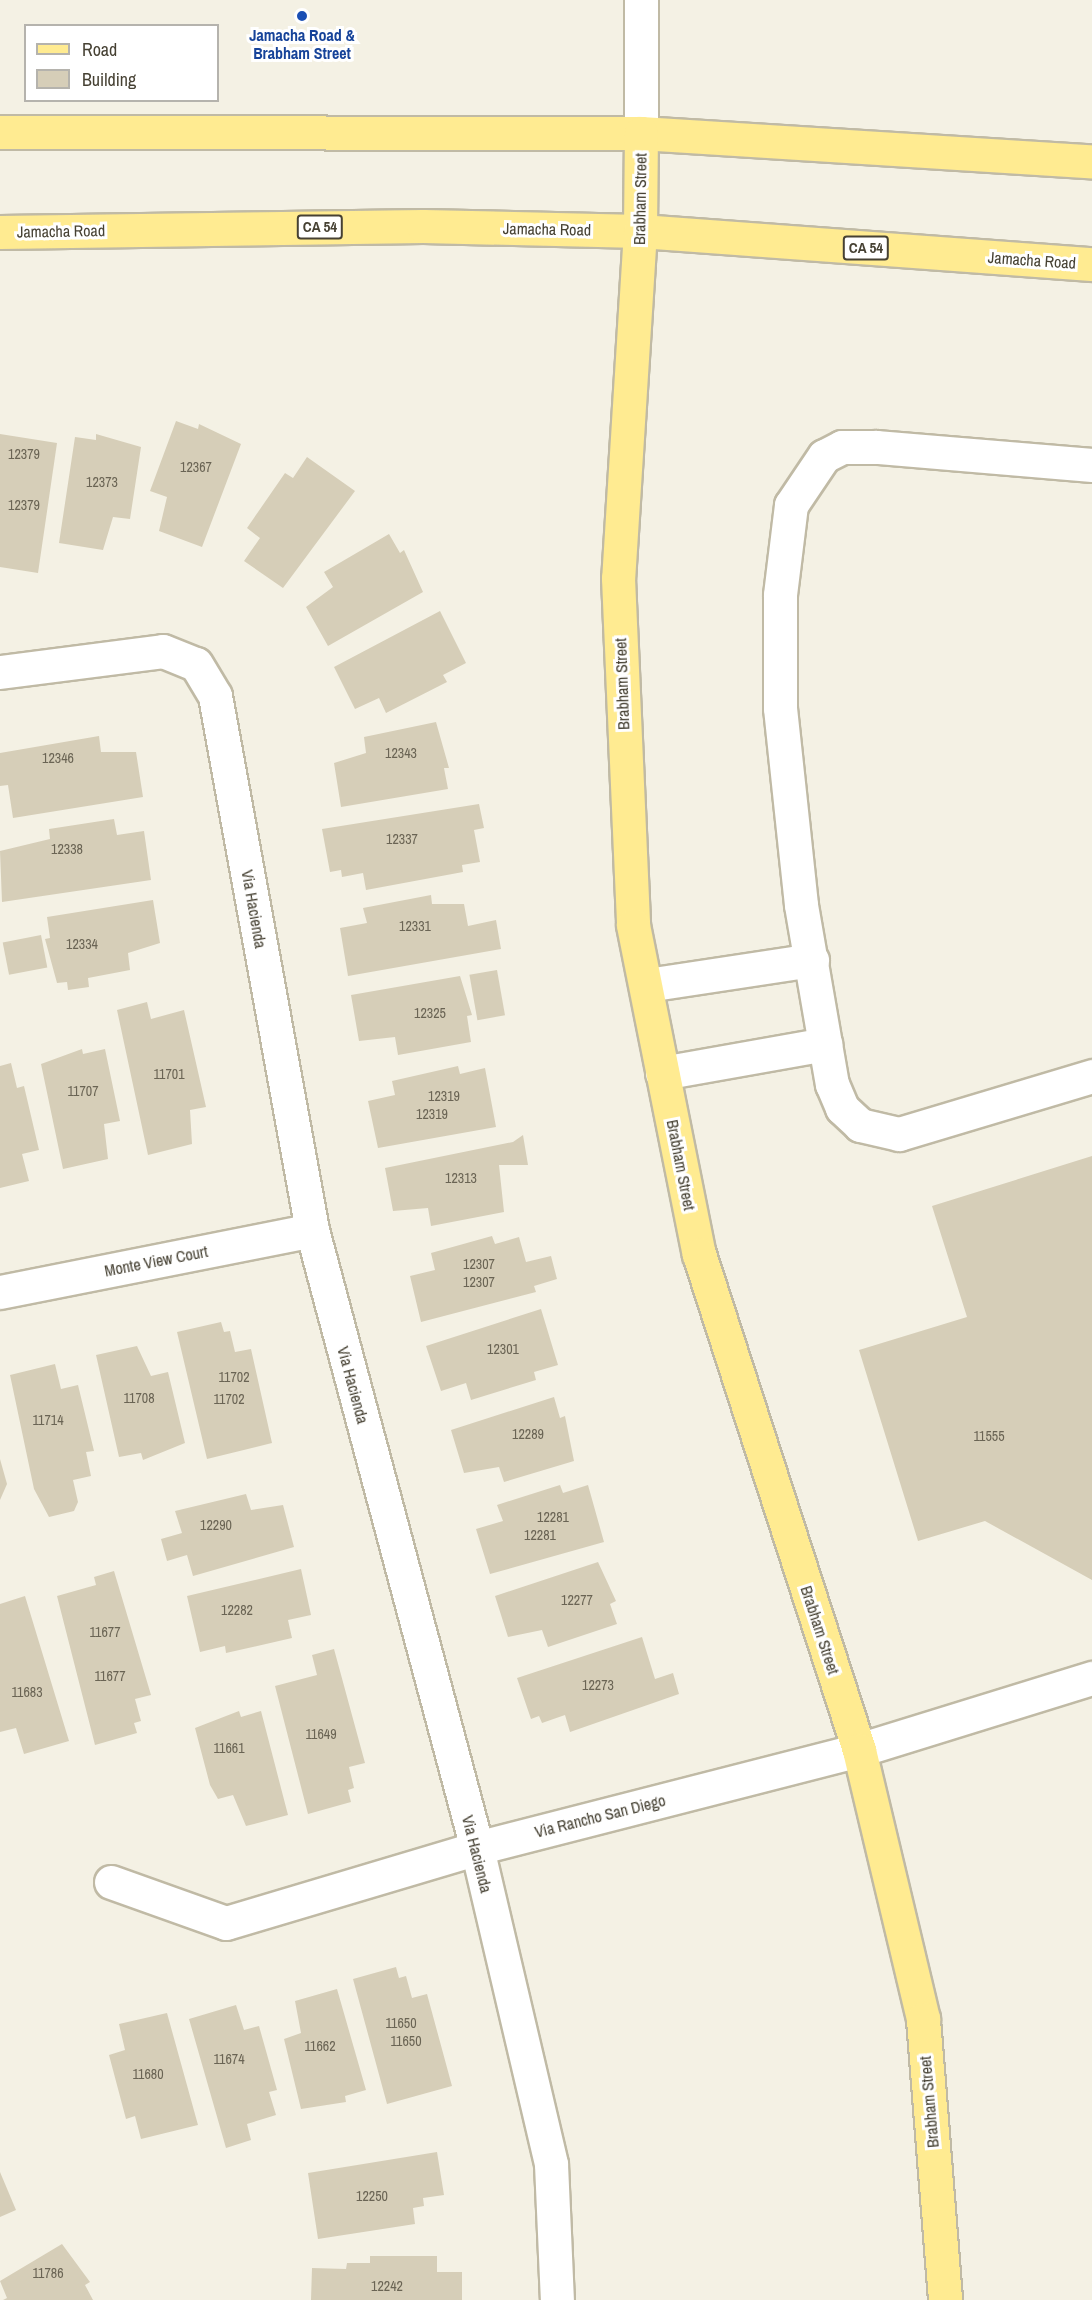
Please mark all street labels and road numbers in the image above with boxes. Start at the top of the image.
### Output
street label: Brabham Street [630,153,650,245]
road number: CA 54 [296,215,344,239]
street label: Jamacha Road [503,219,591,239]
street label: Jamacha Road [17,221,105,241]
road number: CA 54 [842,236,890,260]
street label: Jamacha Road [987,247,1077,273]
street label: Brabham Street [611,638,633,730]
street label: Via Hacienda [238,868,270,950]
street label: Brabham Street [663,1118,699,1212]
street label: Monte View Court [103,1242,209,1280]
street label: Via Hacienda [333,1344,373,1426]
street label: Brabham Street [797,1583,843,1677]
street label: Via Rancho San Diego [533,1790,667,1842]
street label: Via Hacienda [458,1813,496,1895]
street label: Brabham Street [915,2055,943,2149]

